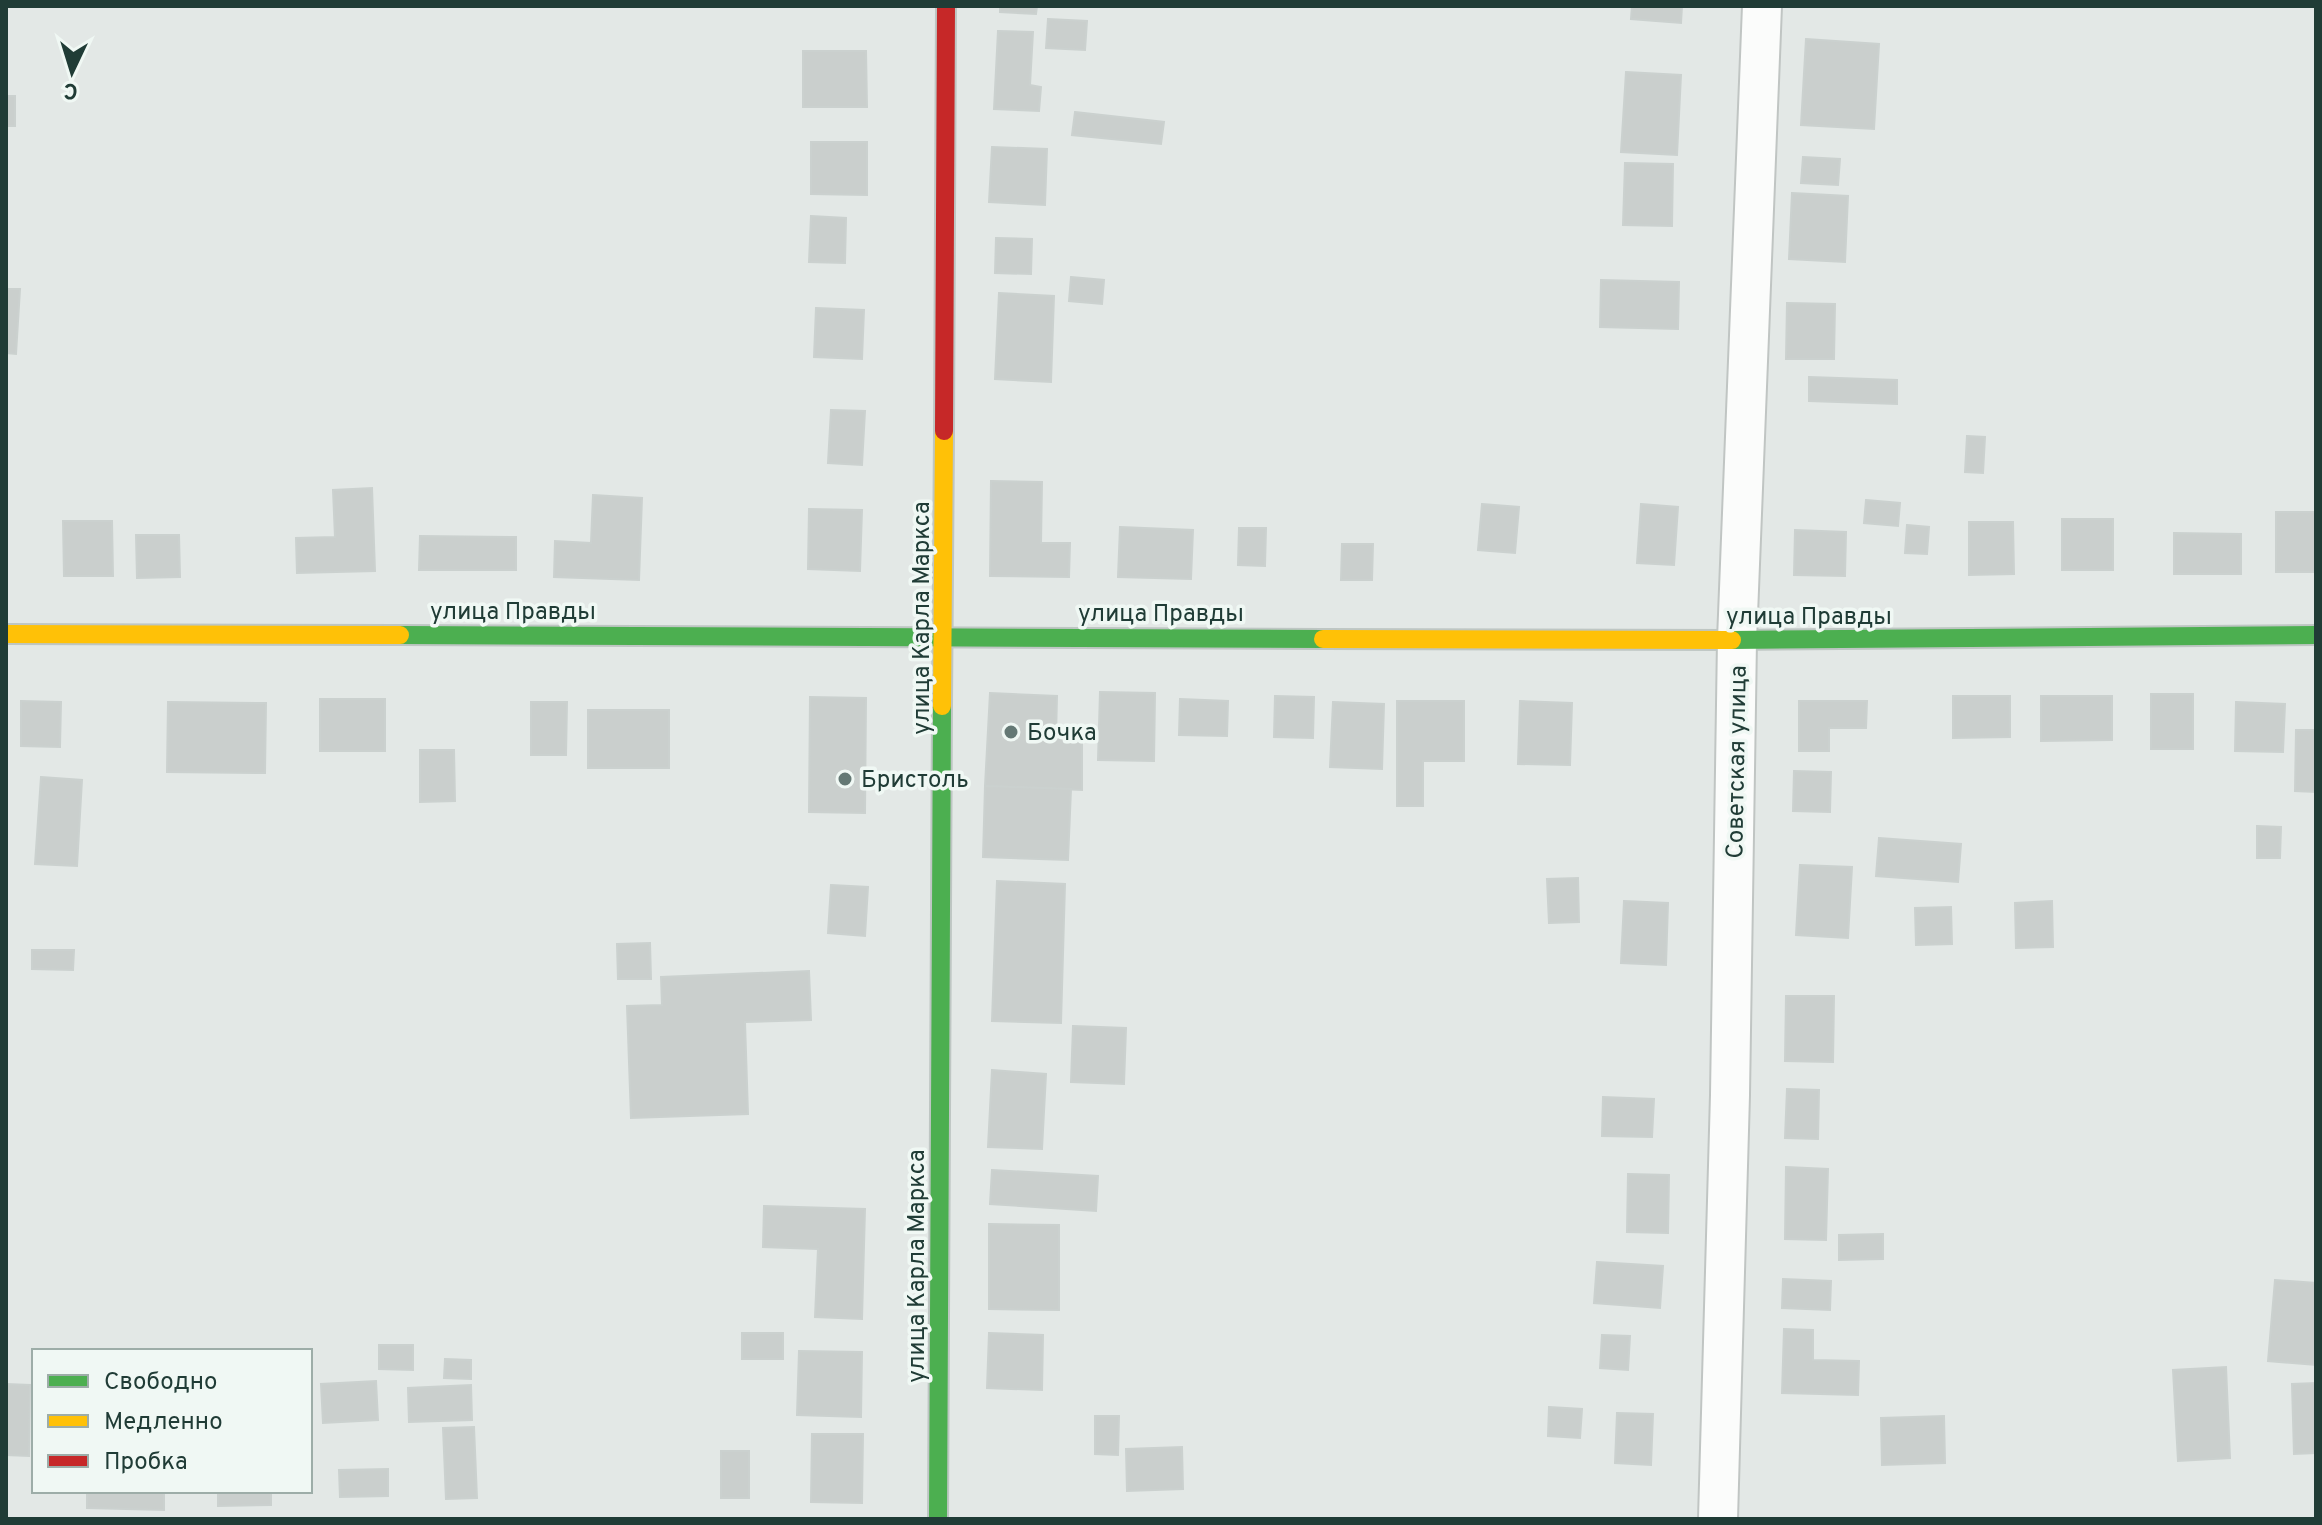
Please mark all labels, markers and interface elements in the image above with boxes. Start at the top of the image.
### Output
north arrow [32,32,112,112]
text: С [63,75,79,103]
street label: улица Карла Маркса [908,501,938,735]
street label: улица Правды [430,598,596,628]
street label: улица Правды [1078,600,1244,630]
street label: улица Правды [1726,603,1892,633]
street label: Советская улица [1721,665,1755,859]
place label: Бочка [1027,719,1097,749]
marker: Бочка [1002,723,1020,741]
place label: Бристоль [861,766,969,796]
marker: Бристоль [836,770,854,788]
street label: улица Карла Маркса [903,1149,933,1383]
legend [32,1349,312,1493]
text: Свободно [104,1368,217,1398]
text: Медленно [104,1408,223,1438]
text: Пробка [104,1448,188,1478]

